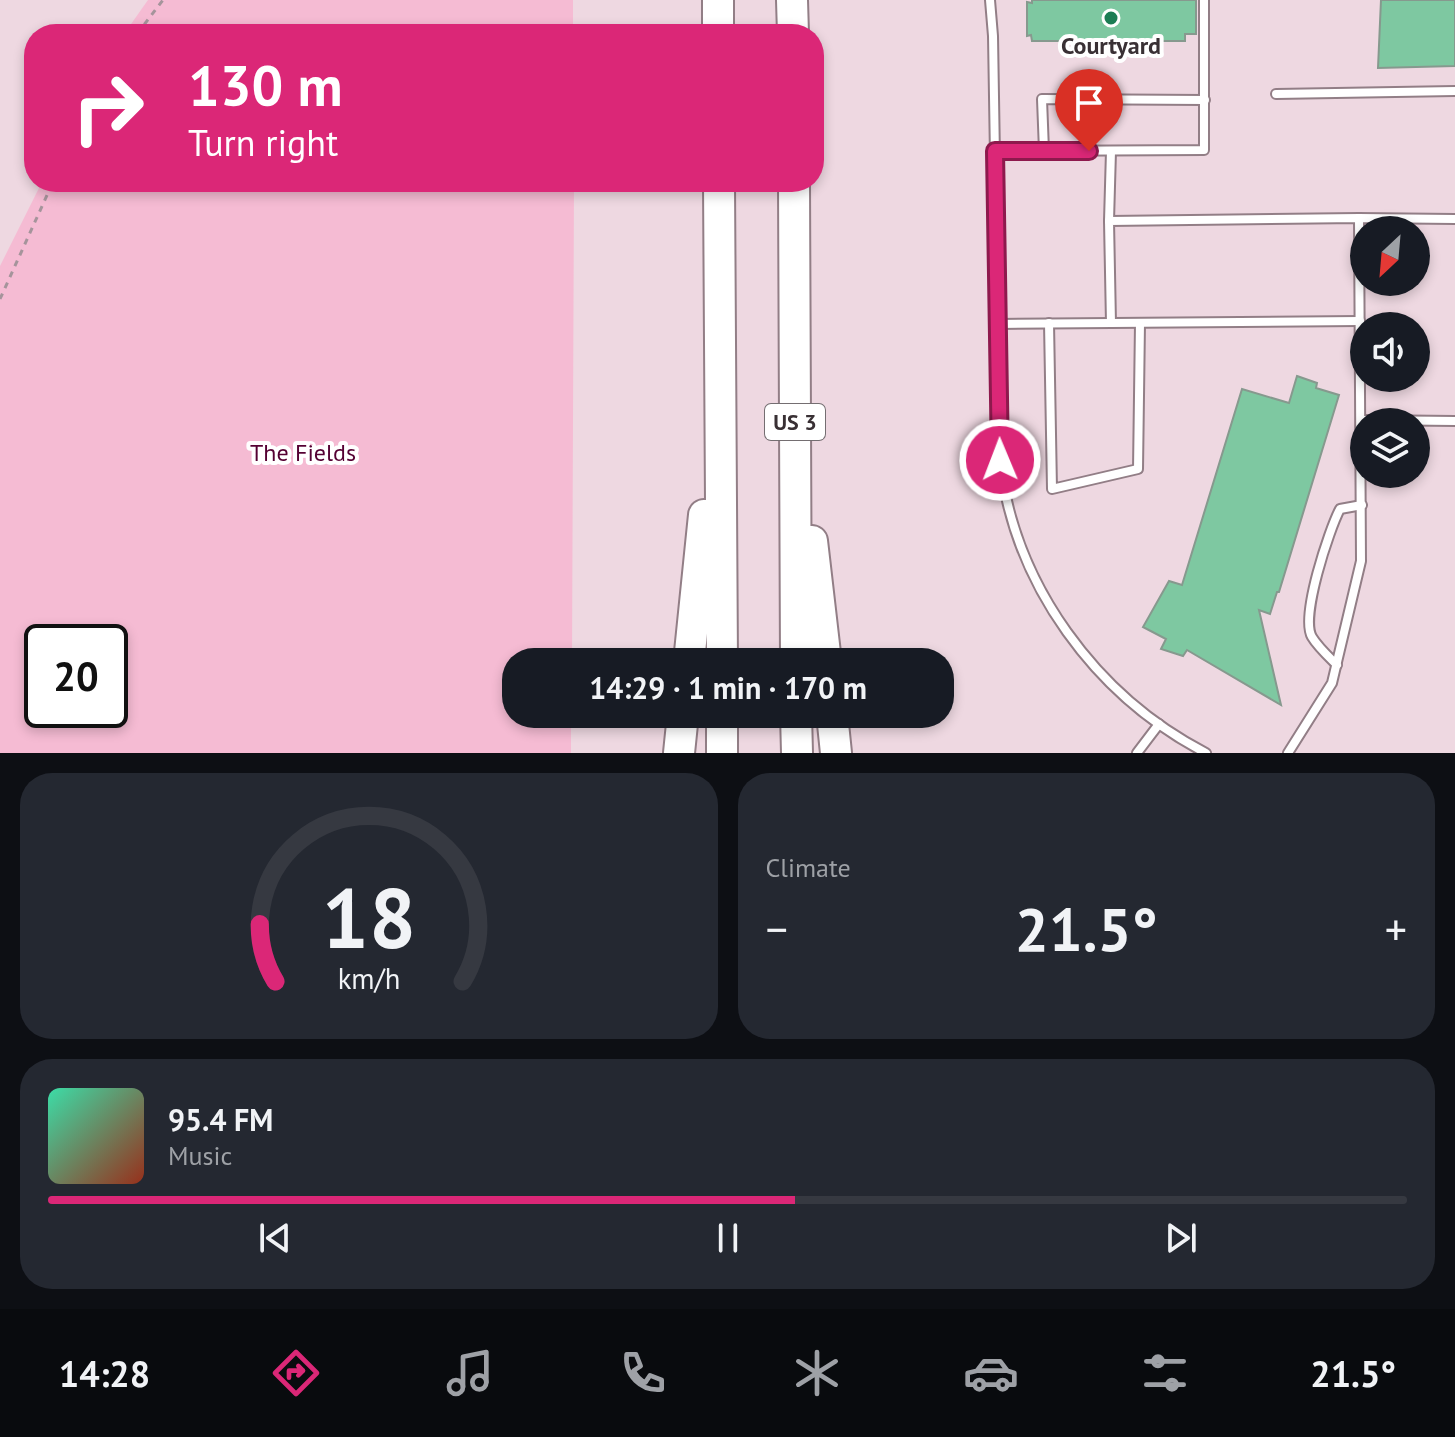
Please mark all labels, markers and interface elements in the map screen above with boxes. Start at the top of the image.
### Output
marker: Courtyard [1102,9,1120,27]
place label: Courtyard [1061,30,1161,61]
text: 130 m [188,49,343,121]
icon: right [56,56,160,160]
pin [1055,69,1123,151]
icon: arrive [1067,81,1111,125]
text: Turn right [188,119,338,166]
north arrow [1350,216,1430,296]
map controls [1350,216,1430,488]
button: sound [1350,312,1430,392]
road number: US 3 [765,404,825,440]
button: layers [1350,408,1430,488]
position arrow [958,418,1042,502]
park label: The Fields [250,437,356,468]
speed limit sign: 20 [24,624,128,728]
text: 14:29 · 1 min · 170 m [589,668,867,707]
text: Climate [766,851,851,884]
text: 18 [322,863,416,971]
text: 21.5° [1015,890,1158,968]
text: − [766,900,788,957]
text: + [1385,900,1407,957]
text: km/h [337,960,400,997]
text: 95.4 FM [168,1100,273,1139]
text: Music [168,1139,232,1172]
icon: previous [253,1216,297,1260]
icon: pause [706,1216,750,1260]
icon: next [1159,1216,1203,1260]
icon: directions [268,1345,324,1401]
icon: music [442,1345,498,1401]
icon: phone [615,1345,671,1401]
icon: climate [789,1345,845,1401]
icon: car [963,1345,1019,1401]
icon: filters [1137,1345,1193,1401]
text: 14:28 [59,1350,150,1397]
text: 21.5° [1310,1350,1396,1397]

